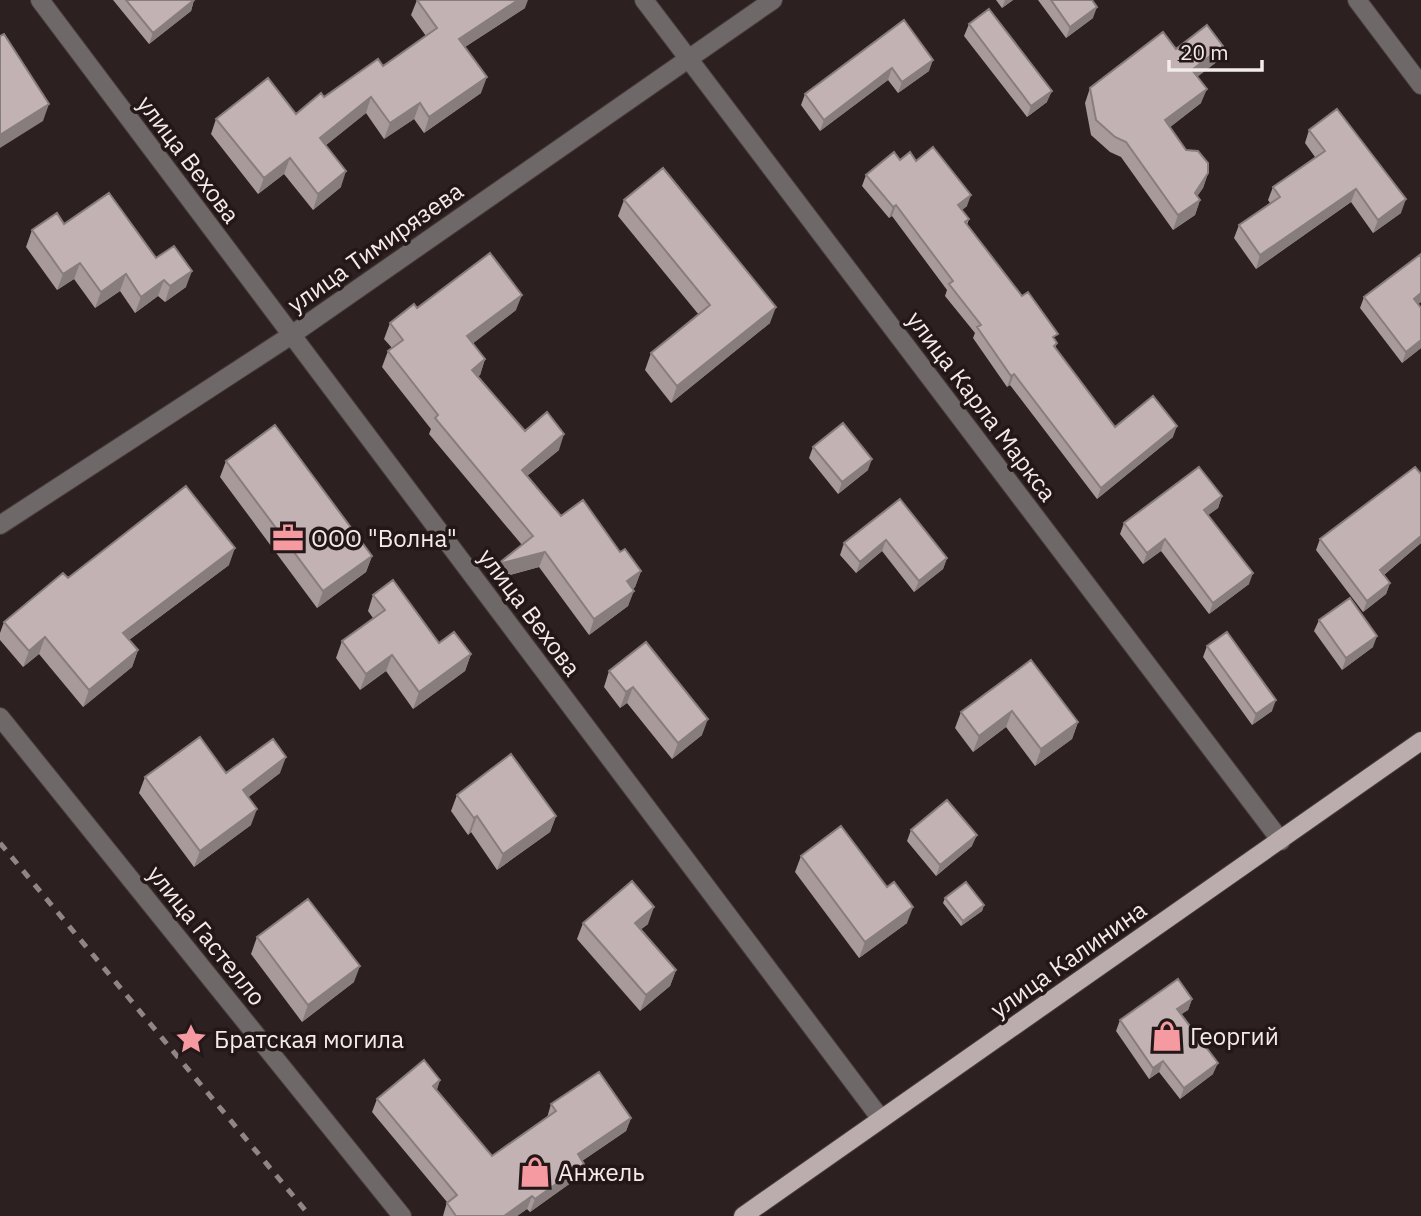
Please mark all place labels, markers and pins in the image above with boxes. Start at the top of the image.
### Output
office icon: ООО "Волна" [271,521,305,555]
place label: ООО "Волна" [311,522,457,554]
shop icon: Георгий [1150,1019,1184,1053]
place label: Георгий [1190,1020,1279,1052]
place icon: Братская могила [174,1022,208,1056]
place label: Братская могила [214,1023,404,1055]
shop icon: Анжель [518,1155,552,1189]
place label: Анжель [558,1156,645,1188]

